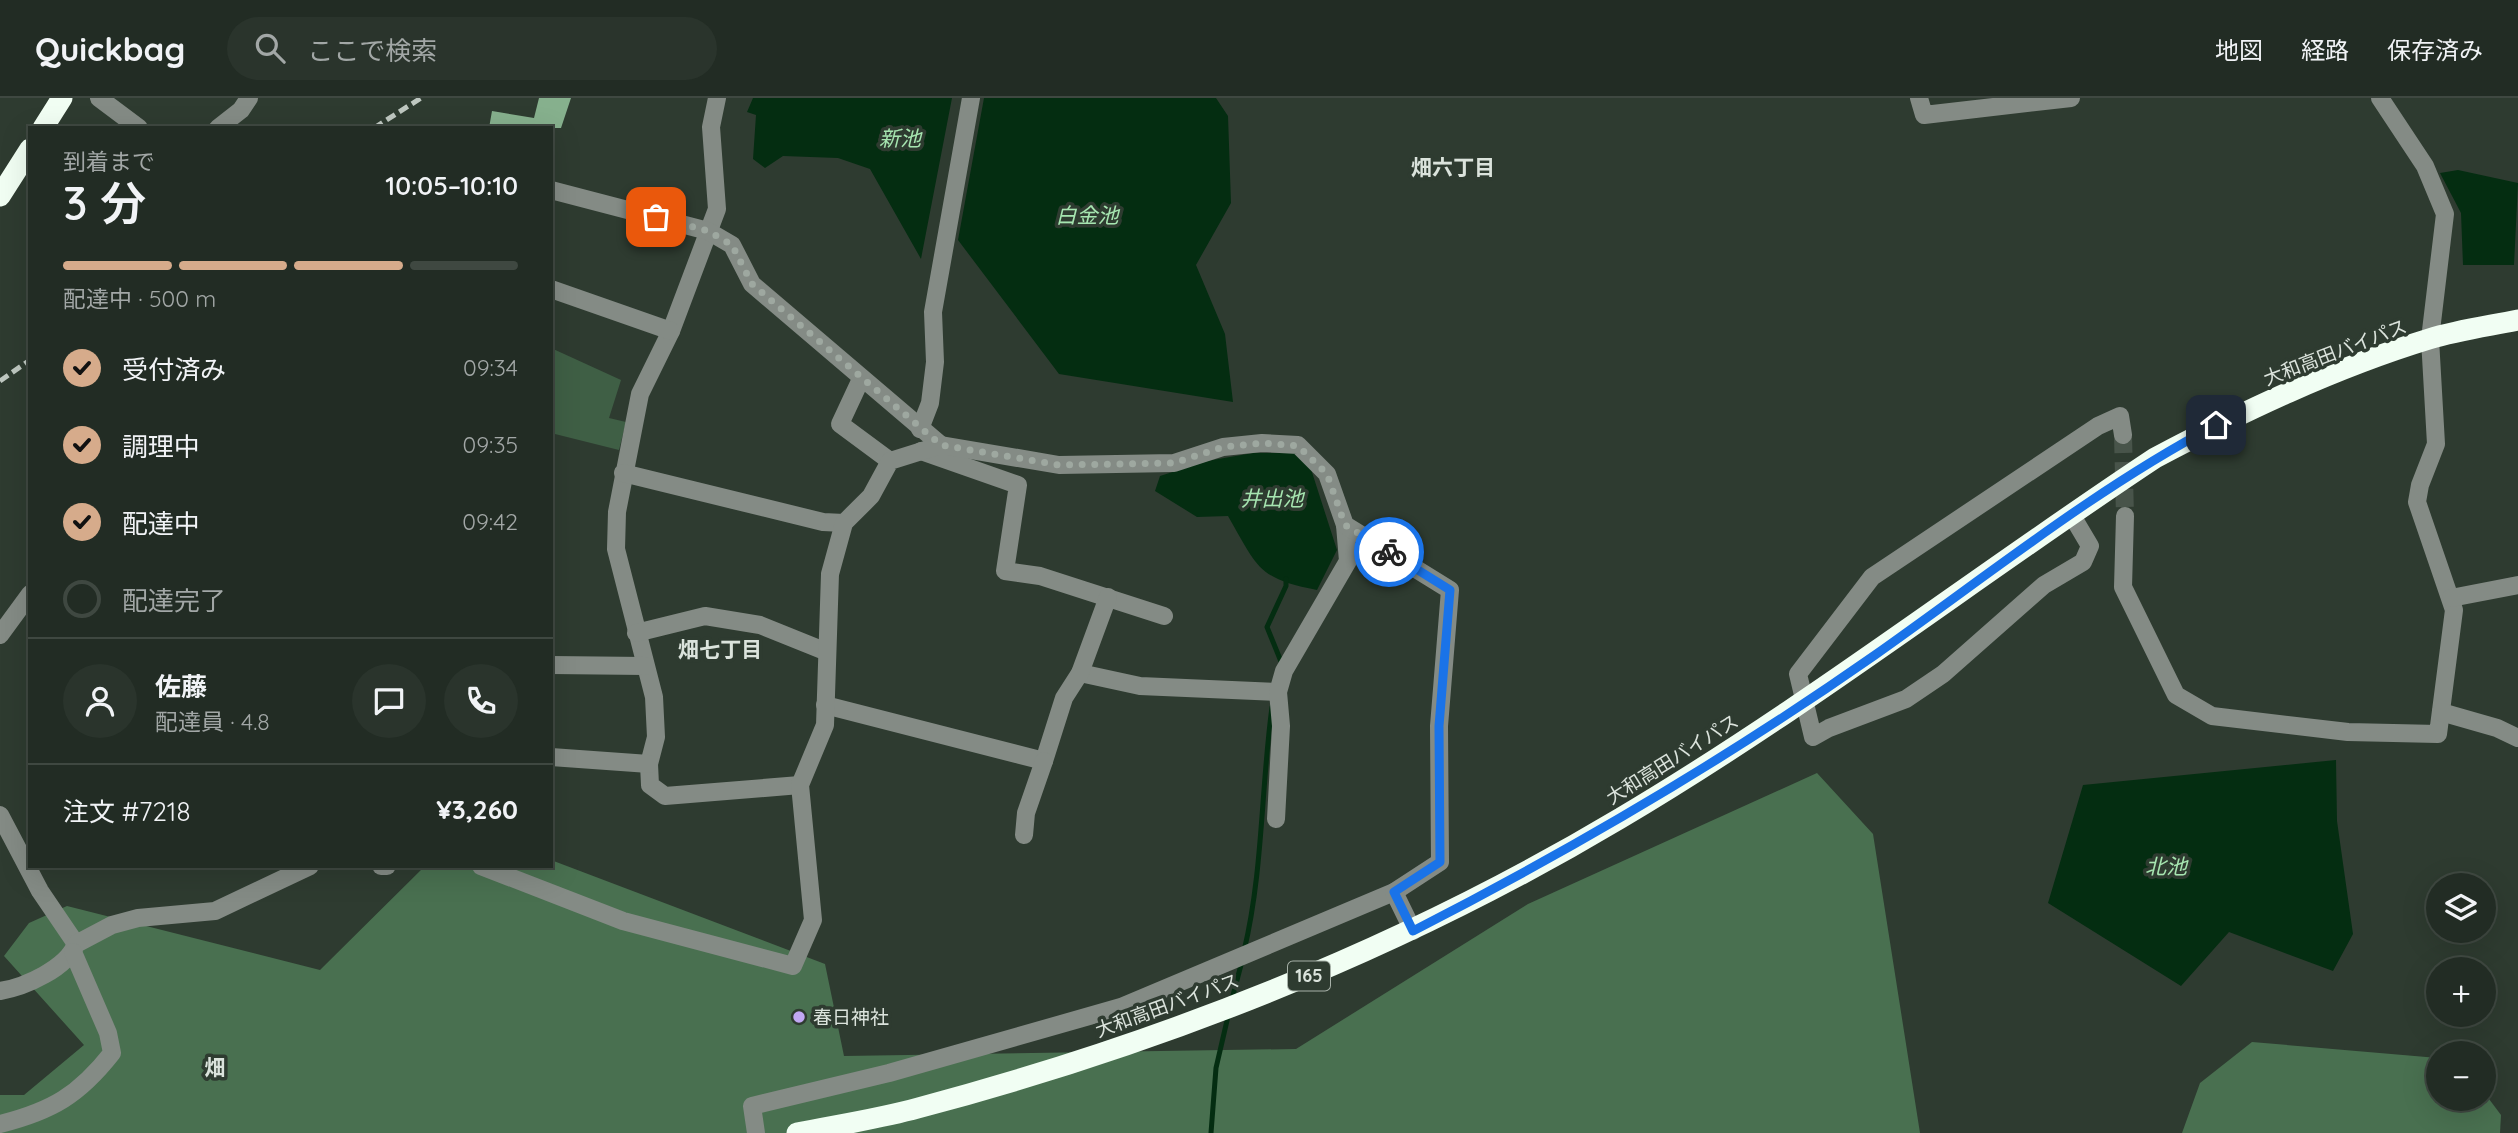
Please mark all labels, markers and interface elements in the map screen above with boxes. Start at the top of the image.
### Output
search box [227,17,717,80]
text: Quickbag [35,28,185,69]
icon: search [251,29,289,67]
text: ここで検索 [307,34,437,67]
text: 地図 [2215,35,2263,65]
text: 経路 [2301,35,2349,65]
text: 保存済み [2387,35,2483,65]
water label: 新池 [879,125,923,151]
text: 到着まで [63,147,155,176]
district label: 畑六丁目 [1411,154,1495,180]
text: 10:05–10:10 [385,169,518,202]
text: 3 分 [63,174,146,232]
pin [626,187,686,247]
icon: bag [637,198,675,236]
water label: 白金池 [1056,202,1120,228]
text: 配達中 · 500 m [63,284,216,313]
street label: 大和高田バイパス [2260,314,2410,390]
icon: check [63,349,101,387]
text: 受付済み [122,353,226,386]
text: 09:34 [463,353,518,382]
pin [2186,395,2246,455]
icon: home [2197,406,2235,444]
icon: check [63,426,101,464]
text: 調理中 [122,430,200,463]
text: 09:35 [463,430,518,459]
water label: 井出池 [1241,485,1305,511]
icon: check [63,503,101,541]
text: 配達中 [122,507,200,540]
text: 09:42 [462,507,518,536]
courier [1354,517,1424,587]
icon: bike [1370,533,1408,571]
text: 配達完了 [122,584,226,617]
district label: 畑七丁目 [678,636,762,662]
button: person [63,664,137,738]
button: chat [352,664,426,738]
button: phone [444,664,518,738]
text: 佐藤 [155,670,207,703]
text: 配達員 · 4.8 [155,707,270,736]
street label: 大和高田バイパス [1601,709,1743,809]
text: ¥3,260 [436,793,518,826]
text: 注文 #7218 [63,795,191,828]
water label: 北池 [2145,853,2189,879]
map controls [2426,873,2496,1111]
button: layers [2426,873,2496,943]
button: + [2426,957,2496,1027]
road number: 165 [1288,962,1330,990]
street label: 大和高田バイパス [1092,968,1242,1042]
place label: 春日神社 [813,1005,889,1029]
marker: 春日神社 [791,1009,807,1025]
button: − [2426,1041,2496,1111]
district label: 畑 [205,1054,226,1080]

